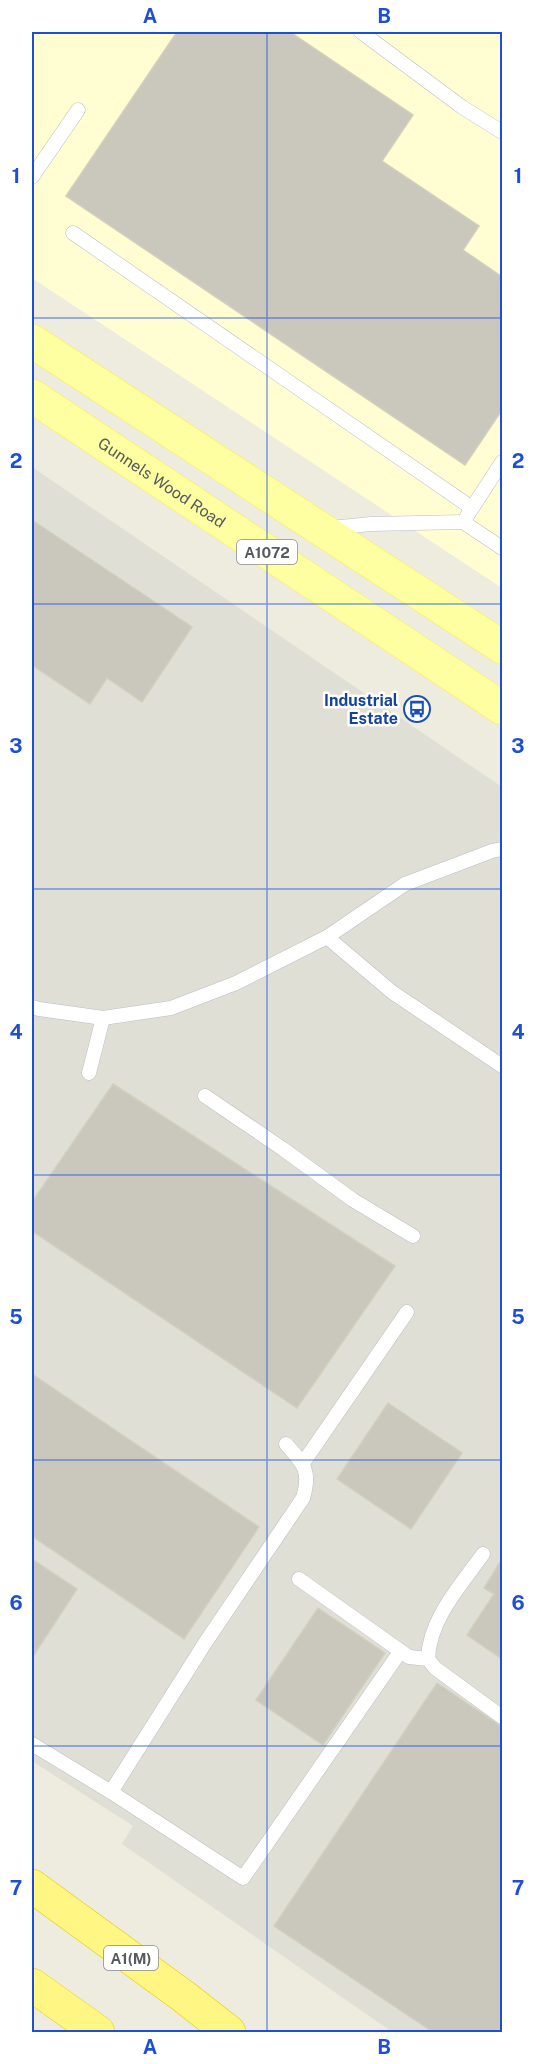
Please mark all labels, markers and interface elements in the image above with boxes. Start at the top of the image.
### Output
text: A [143,4,157,28]
text: B [377,4,391,28]
text: 1 [12,164,20,188]
text: 1 [514,164,522,188]
street label: Gunnels Wood Road [95,433,229,531]
text: 2 [10,449,22,473]
text: 2 [512,449,524,473]
road number: A1072 [237,540,297,564]
place label: Industrial Estate [324,691,398,728]
bus stop icon: Industrial Estate [402,694,432,724]
text: 3 [9,734,23,758]
text: 3 [511,734,525,758]
text: 4 [9,1020,23,1044]
text: 4 [511,1020,525,1044]
text: 5 [9,1305,23,1329]
text: 5 [511,1305,525,1329]
text: 6 [9,1591,23,1615]
text: 6 [511,1591,525,1615]
text: 7 [10,1876,22,1900]
text: 7 [512,1876,524,1900]
road number: A1(M) [104,1946,158,1970]
text: A [143,2035,157,2059]
text: B [377,2035,391,2059]

